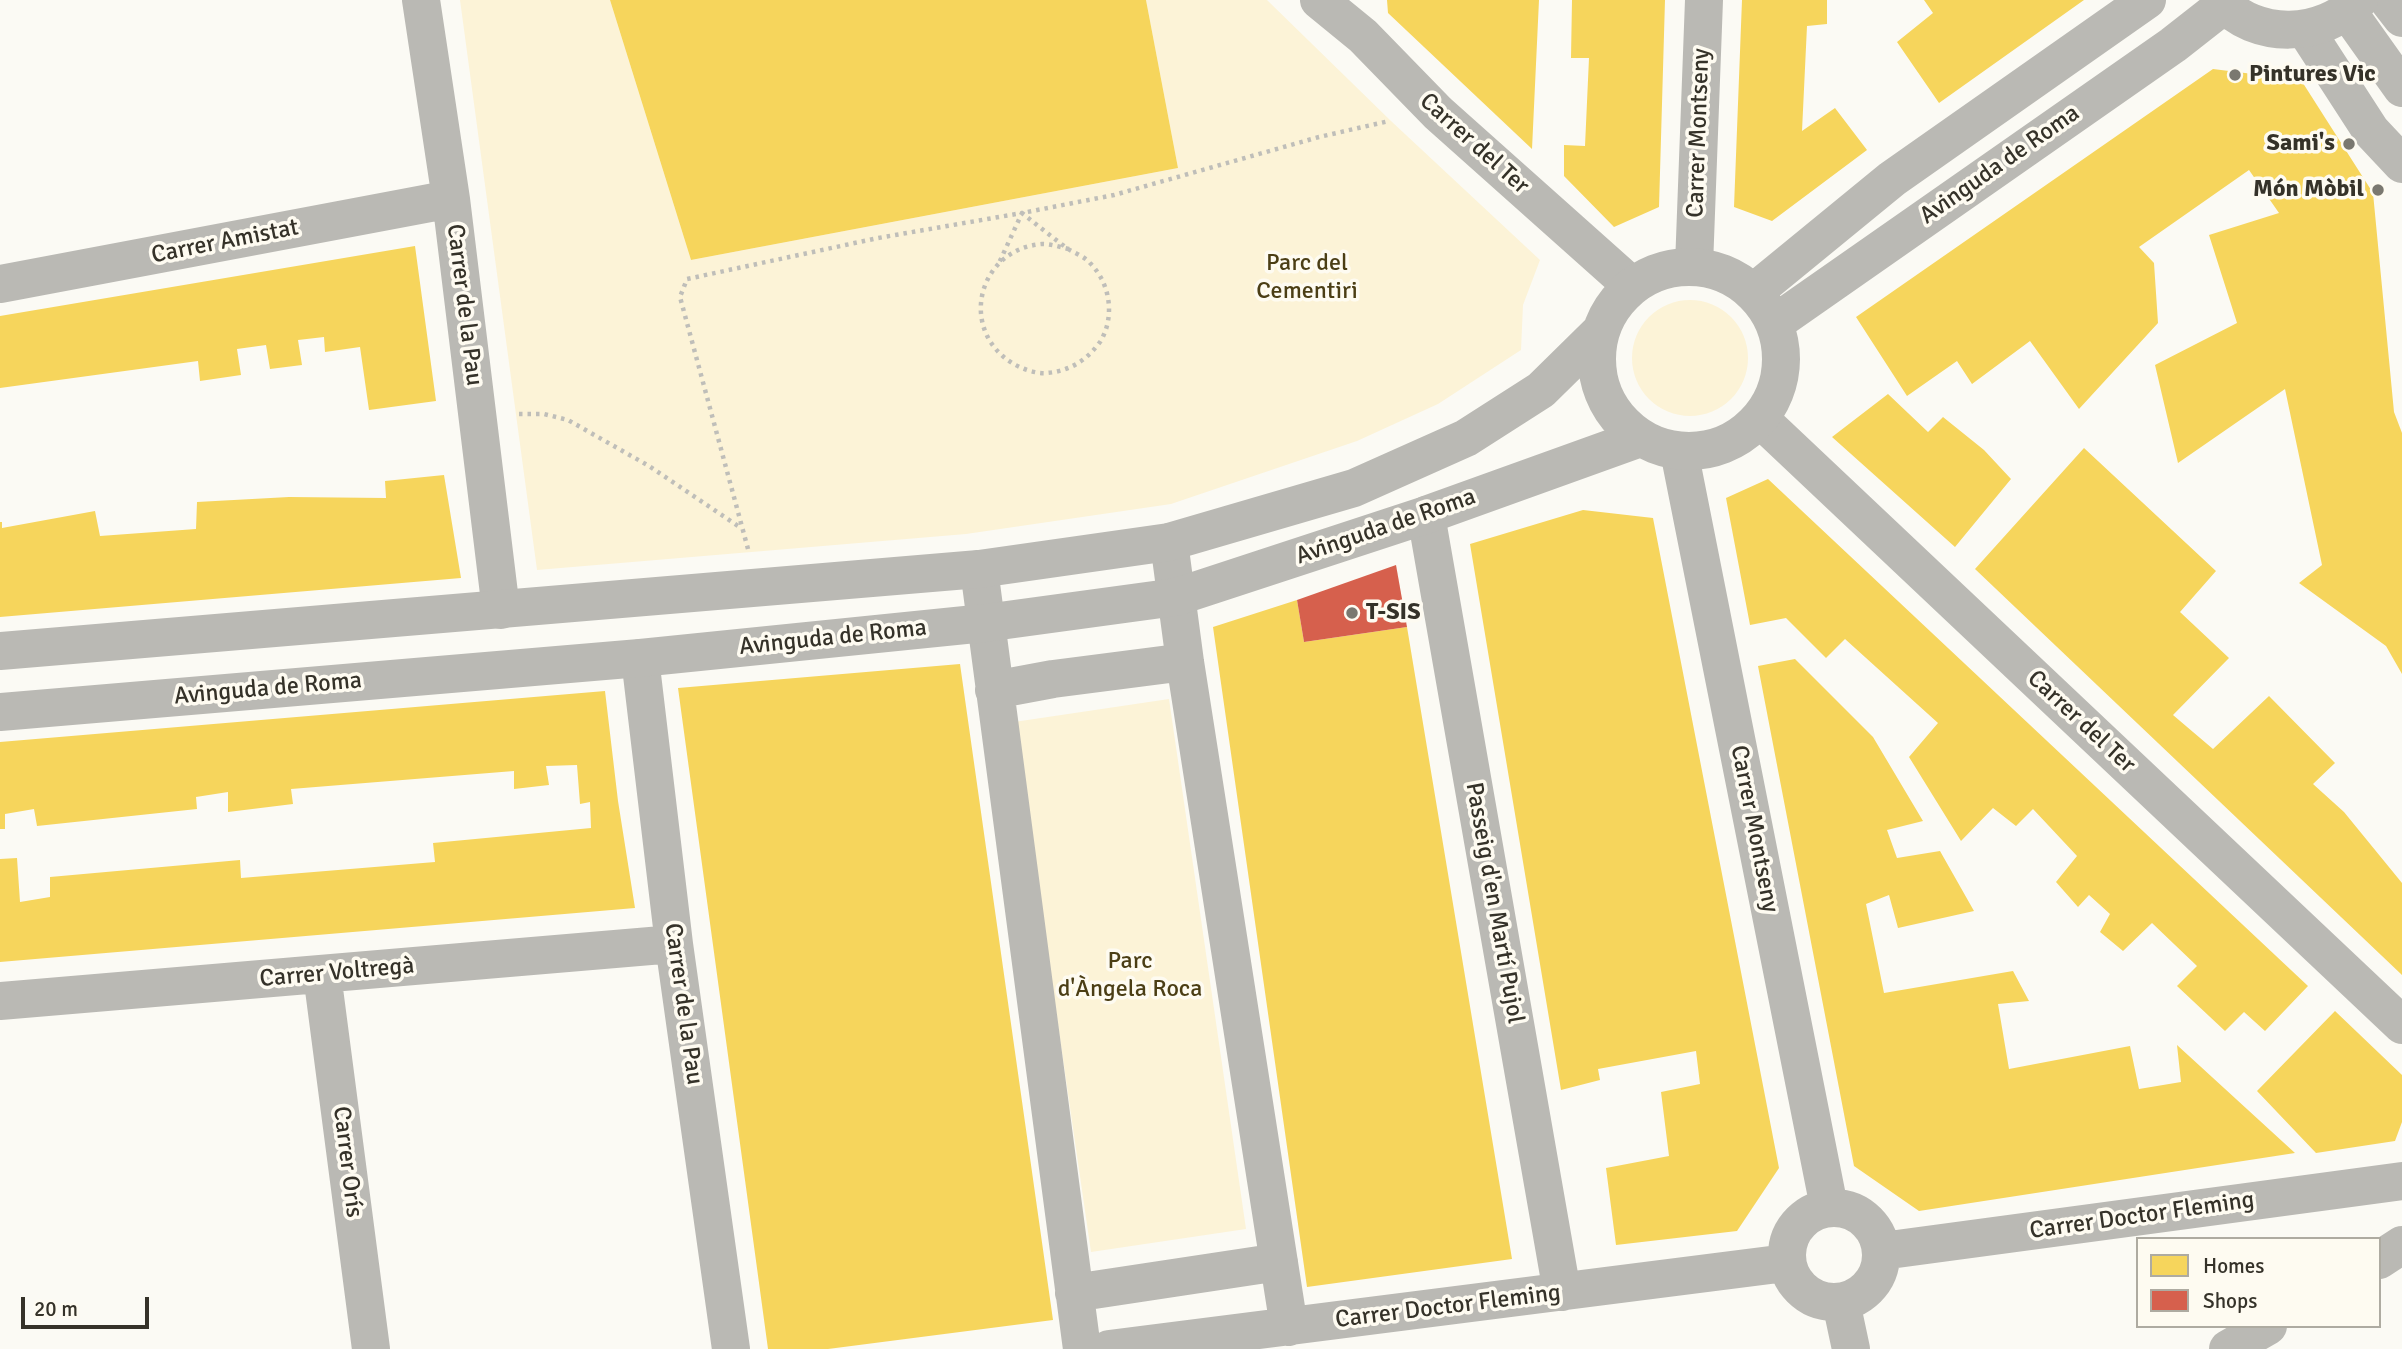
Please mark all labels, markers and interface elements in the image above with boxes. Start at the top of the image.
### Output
street label: Carrer Montseny [1682,48,1716,218]
place label: Pintures Vic [2249,61,2376,89]
marker: Pintures Vic [2227,67,2243,83]
street label: Carrer del Ter [1413,87,1535,201]
street label: Avinguda de Roma [1915,99,2085,231]
place label: Sami's [2267,130,2335,158]
marker: Sami's [2341,136,2357,152]
place label: Món Mòbil [2253,176,2364,204]
marker: Món Mòbil [2370,182,2386,198]
street label: Carrer Amistat [149,214,301,270]
street label: Carrer de la Pau [440,222,488,388]
park label: Parc del Cementiri [1256,250,1358,306]
street label: Avinguda de Roma [1292,483,1480,571]
place label: T-SIS [1366,599,1421,627]
marker: T-SIS [1344,605,1360,621]
street label: Avinguda de Roma [738,614,928,662]
street label: Carrer del Ter [2021,665,2141,779]
street label: Avinguda de Roma [173,666,363,712]
street label: Carrer Montseny [1724,743,1784,915]
street label: Passeig d'en Martí Pujol [1459,780,1529,1026]
street label: Carrer de la Pau [657,921,709,1087]
park label: Parc d'Àngela Roca [1058,948,1202,1004]
street label: Carrer Voltregà [258,952,416,994]
street label: Carrer Orís [326,1105,368,1219]
street label: Carrer Doctor Fleming [2028,1186,2256,1246]
legend [2136,1237,2381,1328]
text: Homes [2203,1253,2265,1279]
street label: Carrer Doctor Fleming [1334,1279,1562,1335]
scale bar [24,1282,152,1326]
text: Shops [2203,1288,2257,1314]
text: 20 m [34,1296,78,1322]

